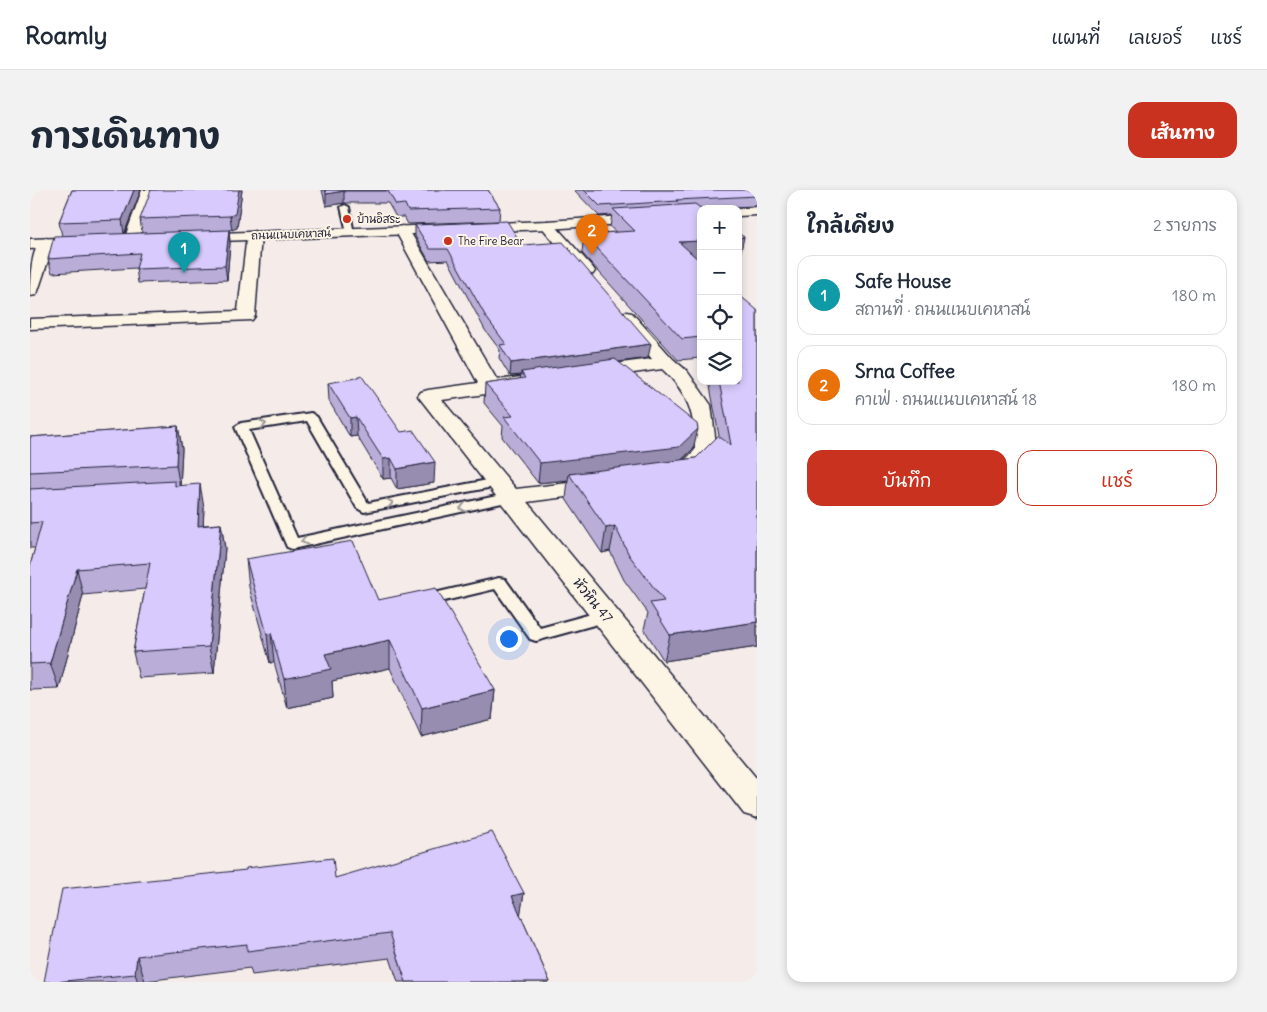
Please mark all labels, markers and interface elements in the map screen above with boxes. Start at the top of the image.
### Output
text: Roamly [25,20,107,50]
text: แผนที่ [1052,26,1100,49]
text: เลเยอร์ [1128,26,1182,49]
text: แชร์ [1210,26,1242,49]
button: เส้นทาง [1128,102,1237,158]
text: การเดินทาง [30,113,220,157]
map controls [697,205,742,385]
button: + [697,205,742,250]
place label: บ้านอิสระ [357,212,401,226]
text: ใกล้เคียง [807,212,894,239]
marker: บ้านอิสระ [341,213,353,225]
pin: 2 [576,214,608,255]
text: 2 รายการ [1153,215,1217,235]
street label: ถนนแนบเคหาสน์ [251,225,332,242]
pin: 1 [168,232,200,273]
place label: The Fire Bear [458,234,524,248]
marker: The Fire Bear [442,235,454,247]
button: − [697,250,742,295]
text: Safe House [855,269,951,293]
text: 1 [821,285,827,305]
text: 180 m [1172,285,1216,305]
button: locate [697,295,742,340]
text: สถานที่ · ถนนแนบเคหาสน์ [855,299,1030,319]
button: layers [697,340,742,385]
text: Srna Coffee [855,359,955,383]
text: 2 [820,375,828,395]
text: 180 m [1172,375,1216,395]
text: คาเฟ่ · ถนนแนบเคหาสน์ 18 [855,389,1037,409]
one-way arrow [259,419,268,429]
button: บันทึก [807,450,1007,506]
button: แชร์ [1017,450,1217,506]
one-way arrow [385,498,394,509]
one-way arrow [459,502,467,512]
one-way arrow [300,535,308,546]
street label: หัวหิน 47 [569,574,617,626]
your location [496,626,522,652]

